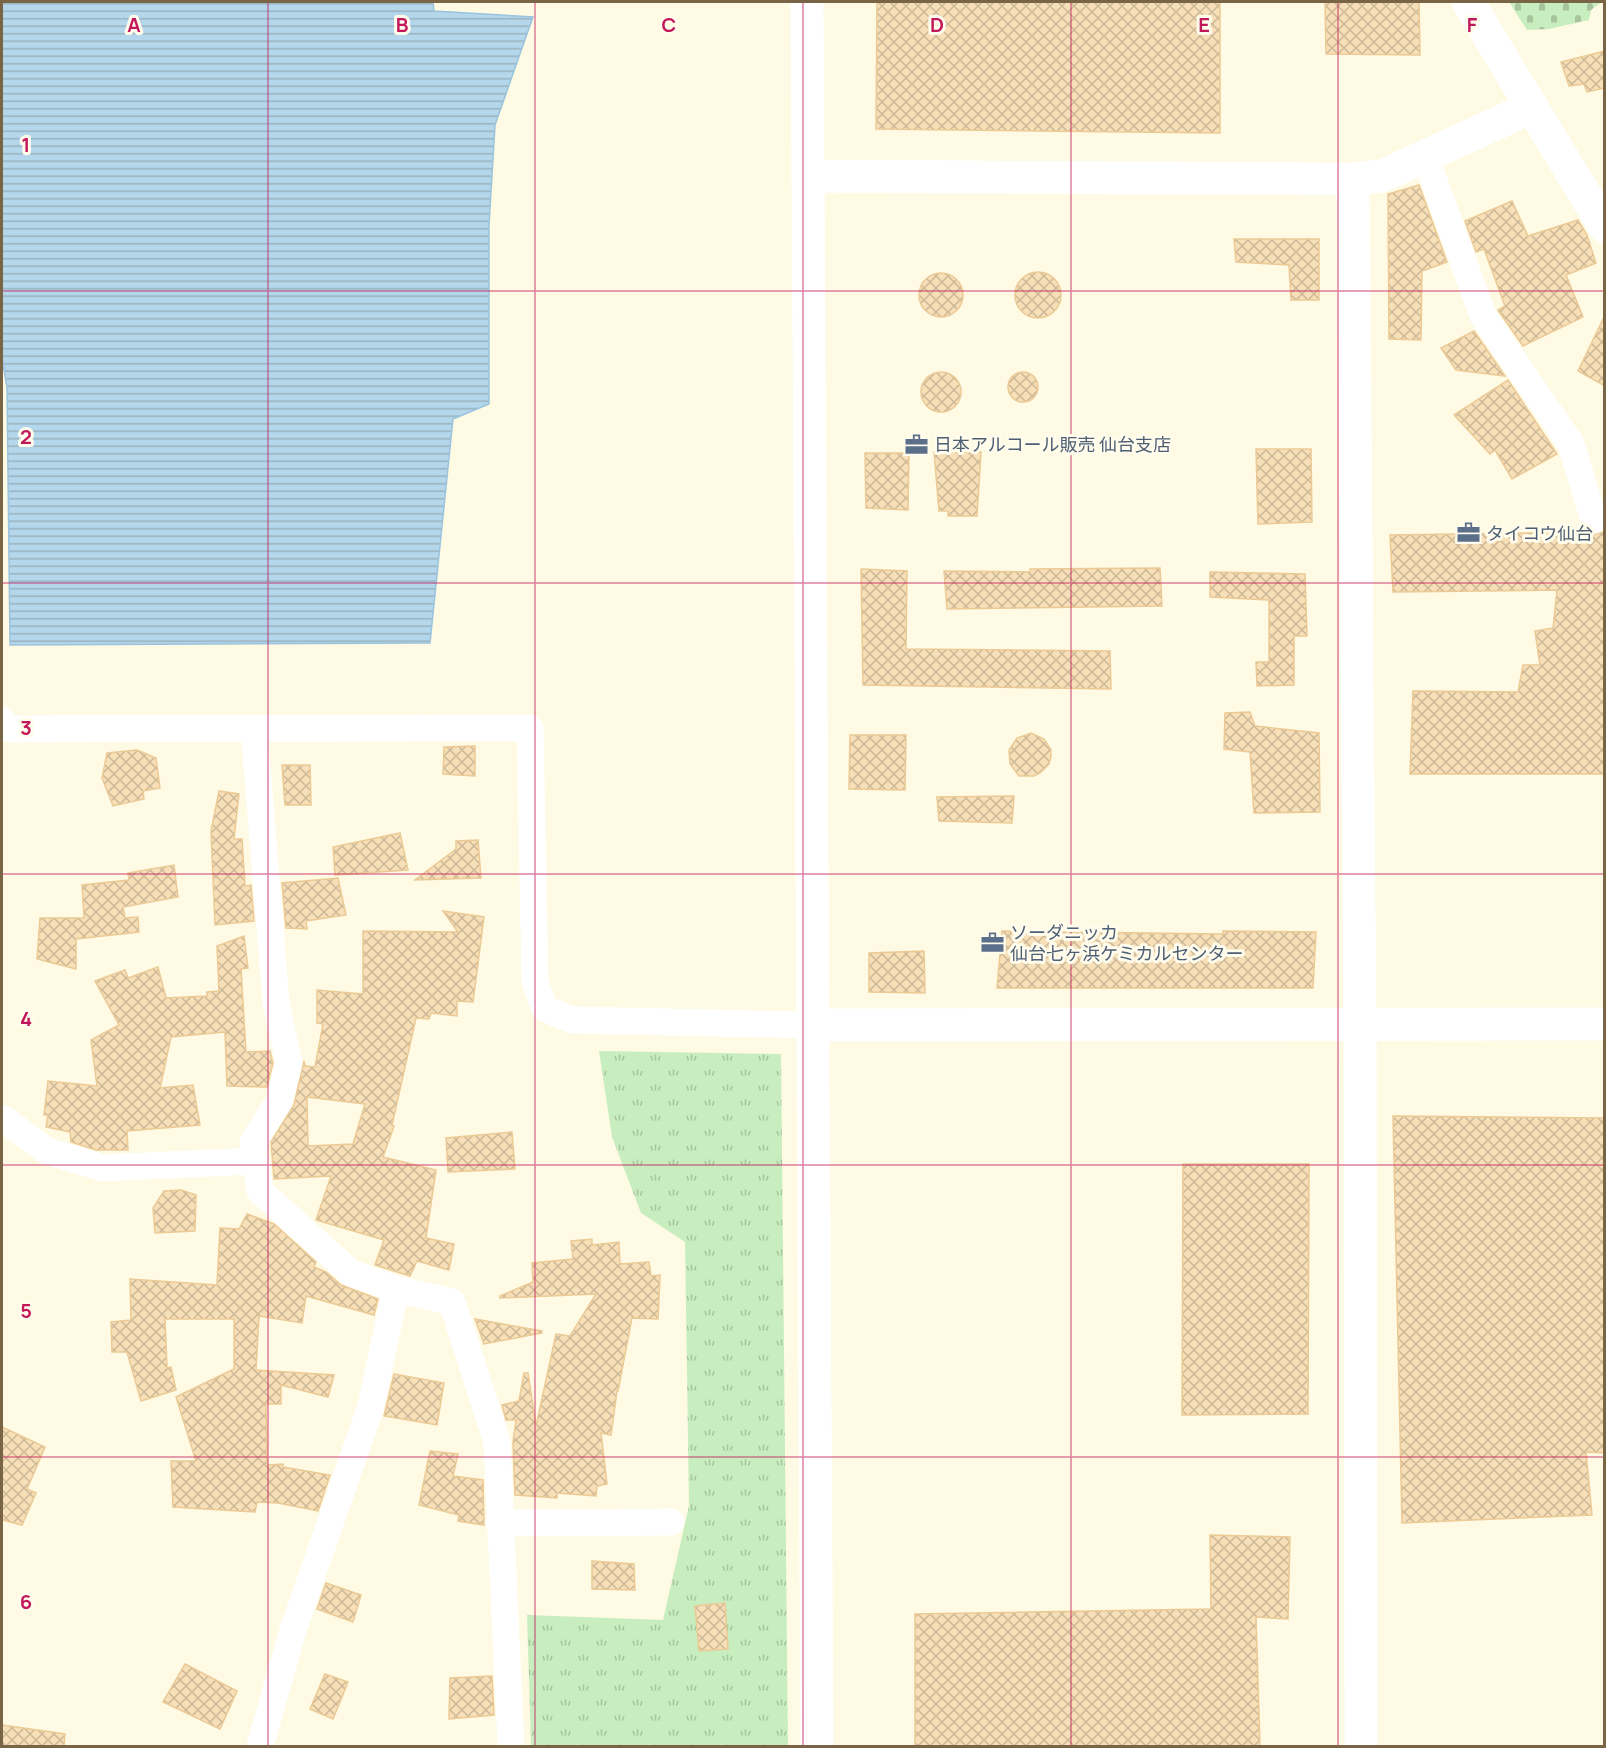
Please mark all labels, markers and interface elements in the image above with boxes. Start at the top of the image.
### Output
text: A [127,11,141,38]
text: B [396,11,409,38]
text: C [662,11,676,38]
text: D [930,11,944,38]
text: E [1198,11,1210,38]
text: F [1467,11,1478,38]
text: 1 [22,131,30,158]
text: 2 [20,423,32,450]
office icon: 日本アルコール販売 仙台支店 [903,431,929,457]
place label: 日本アルコール販売 仙台支店 [934,432,1171,456]
office icon: タイコウ仙台 [1455,520,1481,546]
place label: タイコウ仙台 [1486,521,1593,545]
text: 3 [20,714,32,741]
place label: ソーダニッカ 仙台七ヶ浜ケミカルセンター [1010,920,1243,965]
office icon: ソーダニッカ 仙台七ヶ浜ケミカルセンター [979,929,1005,955]
text: 4 [20,1005,32,1032]
text: 5 [20,1297,32,1324]
text: 6 [20,1588,32,1615]

